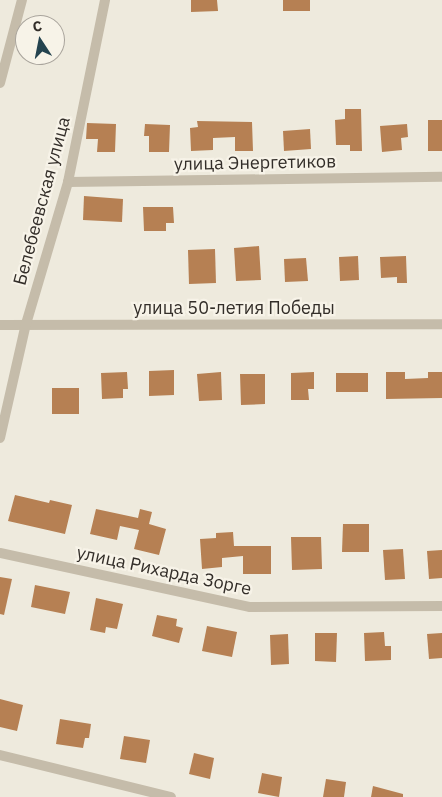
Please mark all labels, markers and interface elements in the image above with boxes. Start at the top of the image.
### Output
north arrow [15,15,65,65]
text: С [31,17,44,36]
street label: Белебеевская улица [9,114,75,288]
street label: улица Энергетиков [174,151,336,175]
street label: улица 50-летия Победы [133,297,335,319]
street label: улица Рихарда Зорге [75,542,253,600]

